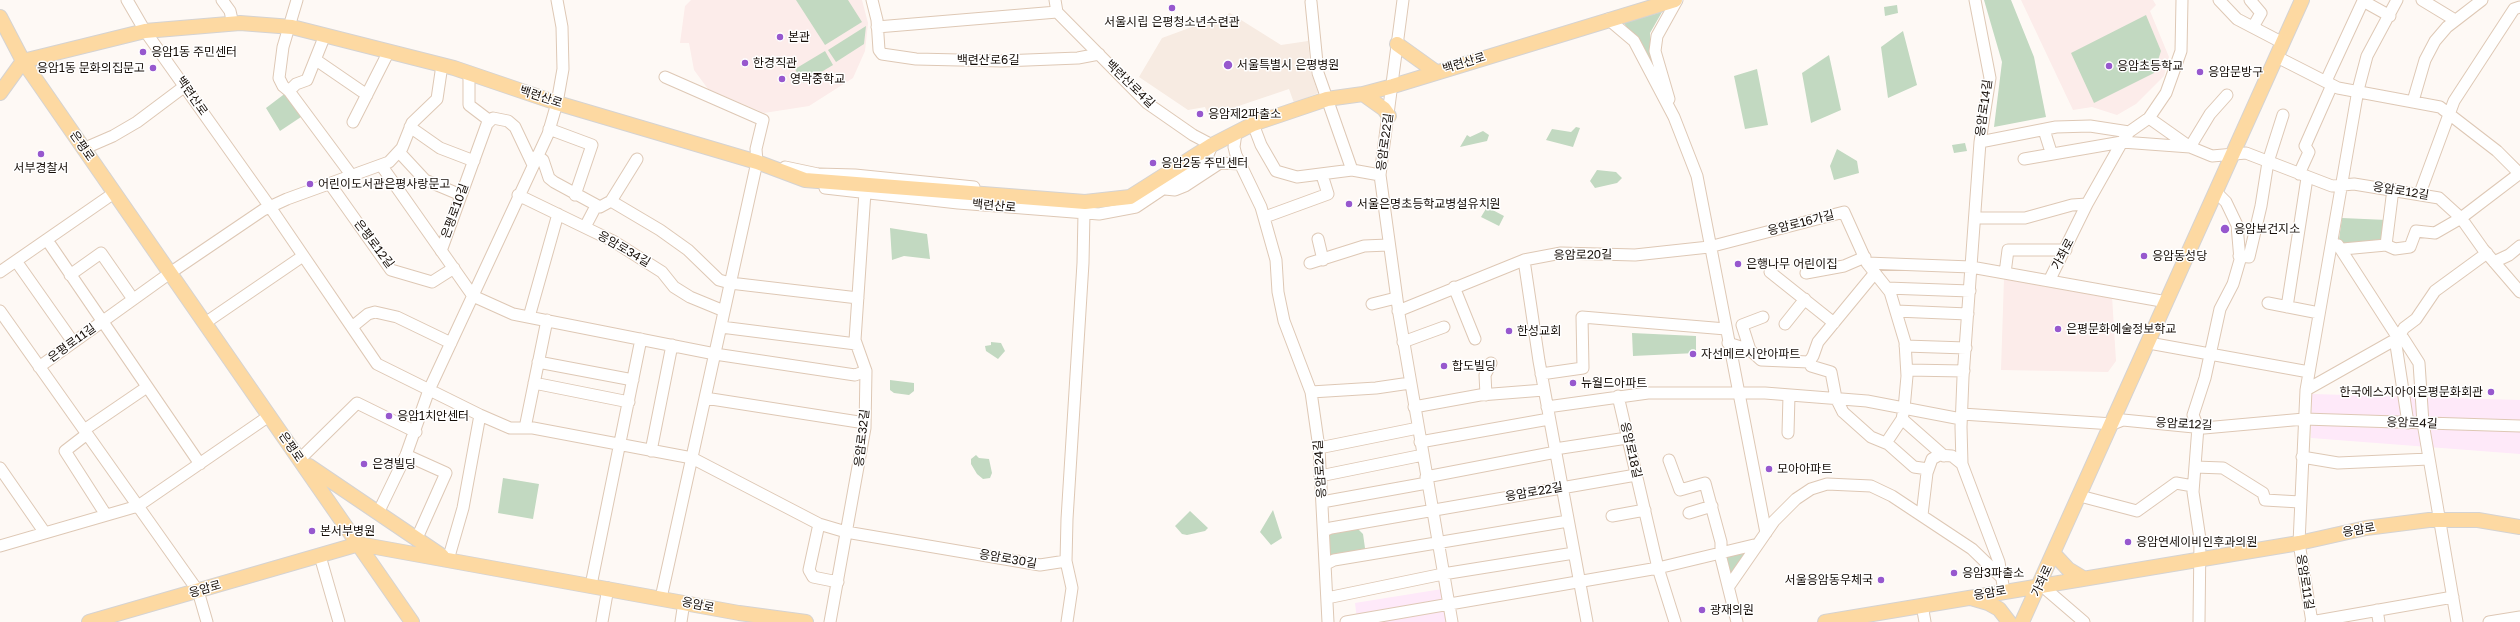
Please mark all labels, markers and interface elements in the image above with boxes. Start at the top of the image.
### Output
marker: 서울시립 은평청소년수련관 [1167,3,1177,13]
place label: 서울시립 은평청소년수련관 [1104,15,1240,29]
place label: 본관 [788,30,810,44]
marker: 본관 [775,32,785,42]
place label: 응암1동 주민센터 [151,45,237,59]
marker: 응암1동 주민센터 [138,47,148,57]
street label: 백련산로 [1441,50,1487,76]
street label: 백련산로6길 [957,53,1019,67]
place label: 한경직관 [753,56,797,70]
street label: 백련산로4길 [1103,57,1157,111]
marker: 한경직관 [740,58,750,68]
place label: 서울특별시 은평병원 [1237,58,1339,72]
marker: 서울특별시 은평병원 [1222,59,1234,71]
place label: 응암초등학교 [2117,59,2183,73]
place label: 응암1동 문화의집문고 [37,61,145,75]
marker: 응암초등학교 [2104,61,2114,71]
marker: 응암1동 문화의집문고 [148,63,158,73]
place label: 응암문방구 [2208,65,2263,79]
marker: 응암문방구 [2195,67,2205,77]
place label: 영락중학교 [790,72,845,86]
street label: 백련산로 [173,74,211,118]
marker: 영락중학교 [777,74,787,84]
street label: 응암로14길 [1973,79,1995,137]
street label: 백련산로 [518,83,564,111]
place label: 응암제2파출소 [1208,107,1281,121]
marker: 응암제2파출소 [1195,109,1205,119]
street label: 응암로22길 [1374,112,1396,172]
street label: 은평로 [67,128,97,164]
marker: 서부경찰서 [36,149,46,159]
place label: 응암2동 주민센터 [1161,156,1248,170]
marker: 응암2동 주민센터 [1148,158,1158,168]
place label: 서부경찰서 [13,161,69,175]
place label: 어린이도서관은평사랑문고 [318,177,450,191]
marker: 어린이도서관은평사랑문고 [305,179,315,189]
street label: 응암로12길 [2372,179,2430,203]
street label: 은평로10길 [438,182,472,240]
street label: 백련산로 [971,197,1017,215]
place label: 서울은명초등학교병설유치원 [1357,197,1501,211]
marker: 서울은명초등학교병설유치원 [1344,199,1354,209]
street label: 응암로16가길 [1766,208,1836,238]
street label: 은평로12길 [351,217,397,271]
place label: 응암보건지소 [2234,222,2300,236]
marker: 응암보건지소 [2219,223,2231,235]
street label: 응암로34길 [595,228,653,270]
street label: 가좌로 [2049,236,2077,272]
street label: 응암로20길 [1554,247,1612,263]
place label: 응암동성당 [2152,249,2207,263]
marker: 응암동성당 [2139,251,2149,261]
place label: 은행나무 어린이집 [1746,257,1837,271]
marker: 은행나무 어린이집 [1733,259,1743,269]
street label: 은평로11길 [45,321,99,365]
place label: 은평문화예술정보학교 [2066,322,2176,336]
place label: 한성교회 [1517,324,1561,338]
marker: 은평문화예술정보학교 [2053,324,2063,334]
marker: 한성교회 [1504,326,1514,336]
place label: 자선메르시안아파트 [1701,347,1800,361]
marker: 자선메르시안아파트 [1688,349,1698,359]
place label: 합도빌딩 [1452,359,1496,373]
marker: 합도빌딩 [1439,361,1449,371]
place label: 뉴월드아파트 [1581,376,1647,390]
marker: 뉴월드아파트 [1568,378,1578,388]
place label: 한국에스지아이은평문화회관 [2339,385,2483,399]
marker: 한국에스지아이은평문화회관 [2486,387,2496,397]
street label: 응암로32길 [852,408,872,468]
place label: 응암1치안센터 [397,409,469,423]
marker: 응암1치안센터 [384,411,394,421]
street label: 응암로12길 [2155,415,2213,433]
street label: 응암로4길 [2386,415,2438,431]
street label: 응암로18길 [1618,420,1644,480]
street label: 은평로 [276,429,306,465]
street label: 응암로24길 [1311,439,1329,499]
place label: 은경빌딩 [372,457,416,471]
marker: 은경빌딩 [359,459,369,469]
place label: 모아아파트 [1777,462,1832,476]
marker: 모아아파트 [1764,464,1774,474]
street label: 응암로22길 [1504,480,1564,504]
street label: 응암로 [2341,520,2377,540]
place label: 본서부병원 [320,524,375,538]
marker: 본서부병원 [307,526,317,536]
place label: 응암연세이비인후과의원 [2136,535,2257,549]
marker: 응암연세이비인후과의원 [2123,537,2133,547]
street label: 응암로30길 [978,547,1038,571]
street label: 응암로11길 [2294,553,2316,611]
street label: 가좌로 [2028,563,2056,599]
place label: 응암3파출소 [1962,566,2024,580]
marker: 응암3파출소 [1949,568,1959,578]
place label: 서울응암동우체국 [1785,573,1873,587]
marker: 서울응암동우체국 [1876,575,1886,585]
street label: 응암로 [187,578,223,600]
street label: 응암로 [1972,583,2008,603]
street label: 응암로 [680,595,716,615]
place label: 광재의원 [1710,603,1754,617]
marker: 광재의원 [1697,605,1707,615]

